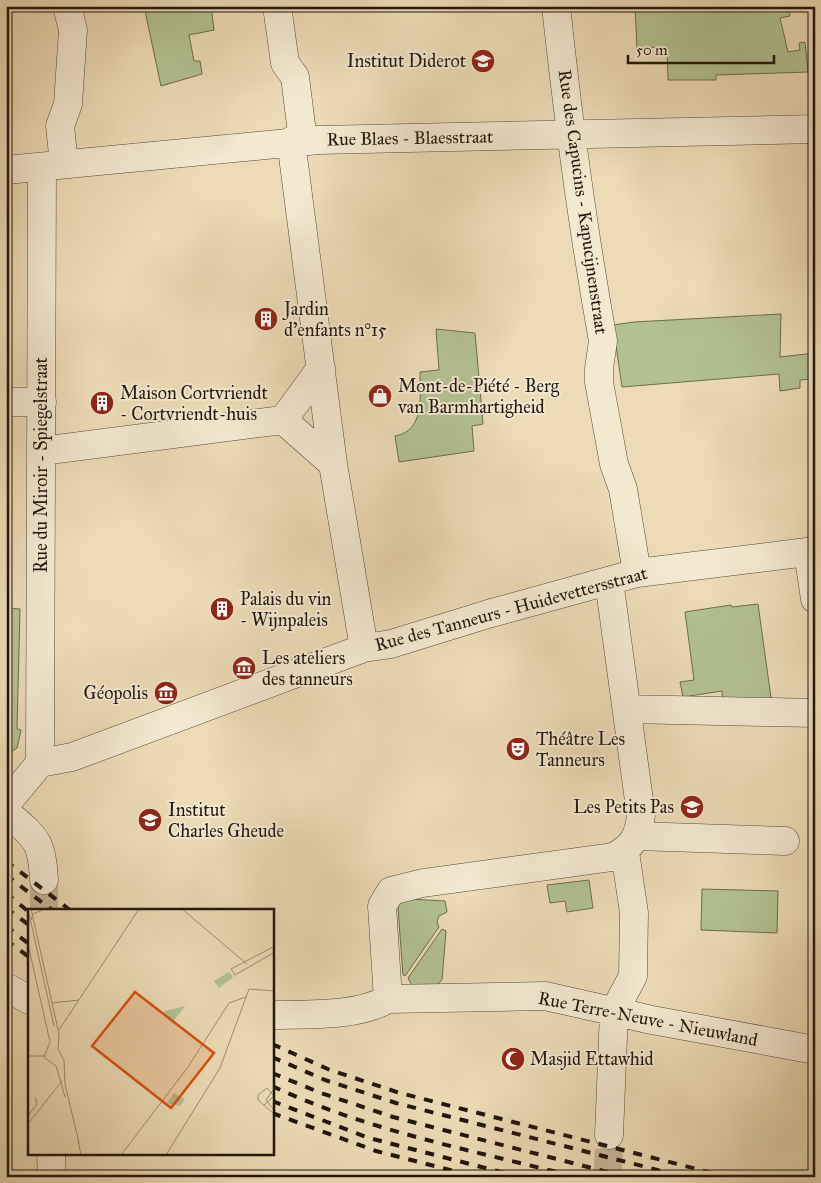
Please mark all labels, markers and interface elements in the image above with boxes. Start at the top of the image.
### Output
scale bar [628,32,775,64]
text: 50 m [636,41,668,59]
school or university icon: Institut Diderot [470,48,496,74]
place label: Institut Diderot [347,50,467,72]
street label: Rue des Capucins - Kapucijnenstraat [554,68,613,336]
street label: Rue Blaes - Blaesstraat [326,126,494,150]
place label: Jardin d'enfants n°15 [282,298,387,341]
building icon: Jardin d'enfants n°15 [253,306,279,332]
street label: Rue du Miroir - Spiegelstraat [30,356,53,573]
place label: Mont-de-Piété - Berg van Barmhartigheid [397,375,560,419]
place label: Maison Cortvriendt - Cortvriendt-huis [120,382,269,425]
shop icon: Mont-de-Piété - Berg van Barmhartigheid [367,383,393,409]
building icon: Maison Cortvriendt - Cortvriendt-huis [89,390,115,416]
street label: Rue des Tanneurs - Huidevettersstraat [372,562,650,656]
place label: Palais du vin - Wijnpaleis [240,588,332,631]
building icon: Palais du vin - Wijnpaleis [209,596,235,622]
place label: Les ateliers des tanneurs [262,647,353,690]
museum icon: Les ateliers des tanneurs [231,655,257,681]
museum icon: Géopolis [153,680,179,706]
place label: Géopolis [84,682,148,704]
place label: Théâtre Les Tanneurs [536,728,625,771]
theatre icon: Théâtre Les Tanneurs [505,736,531,762]
school or university icon: Les Petits Pas [679,794,705,820]
place label: Les Petits Pas [573,796,674,818]
place label: Institut Charles Gheude [168,799,284,842]
school or university icon: Institut Charles Gheude [137,807,163,833]
inset map [28,909,274,1156]
street label: Rue Terre-Neuve - Nieuwland [536,987,760,1051]
mosque icon: Masjid Ettawhid [500,1046,526,1072]
place label: Masjid Ettawhid [530,1048,654,1070]

